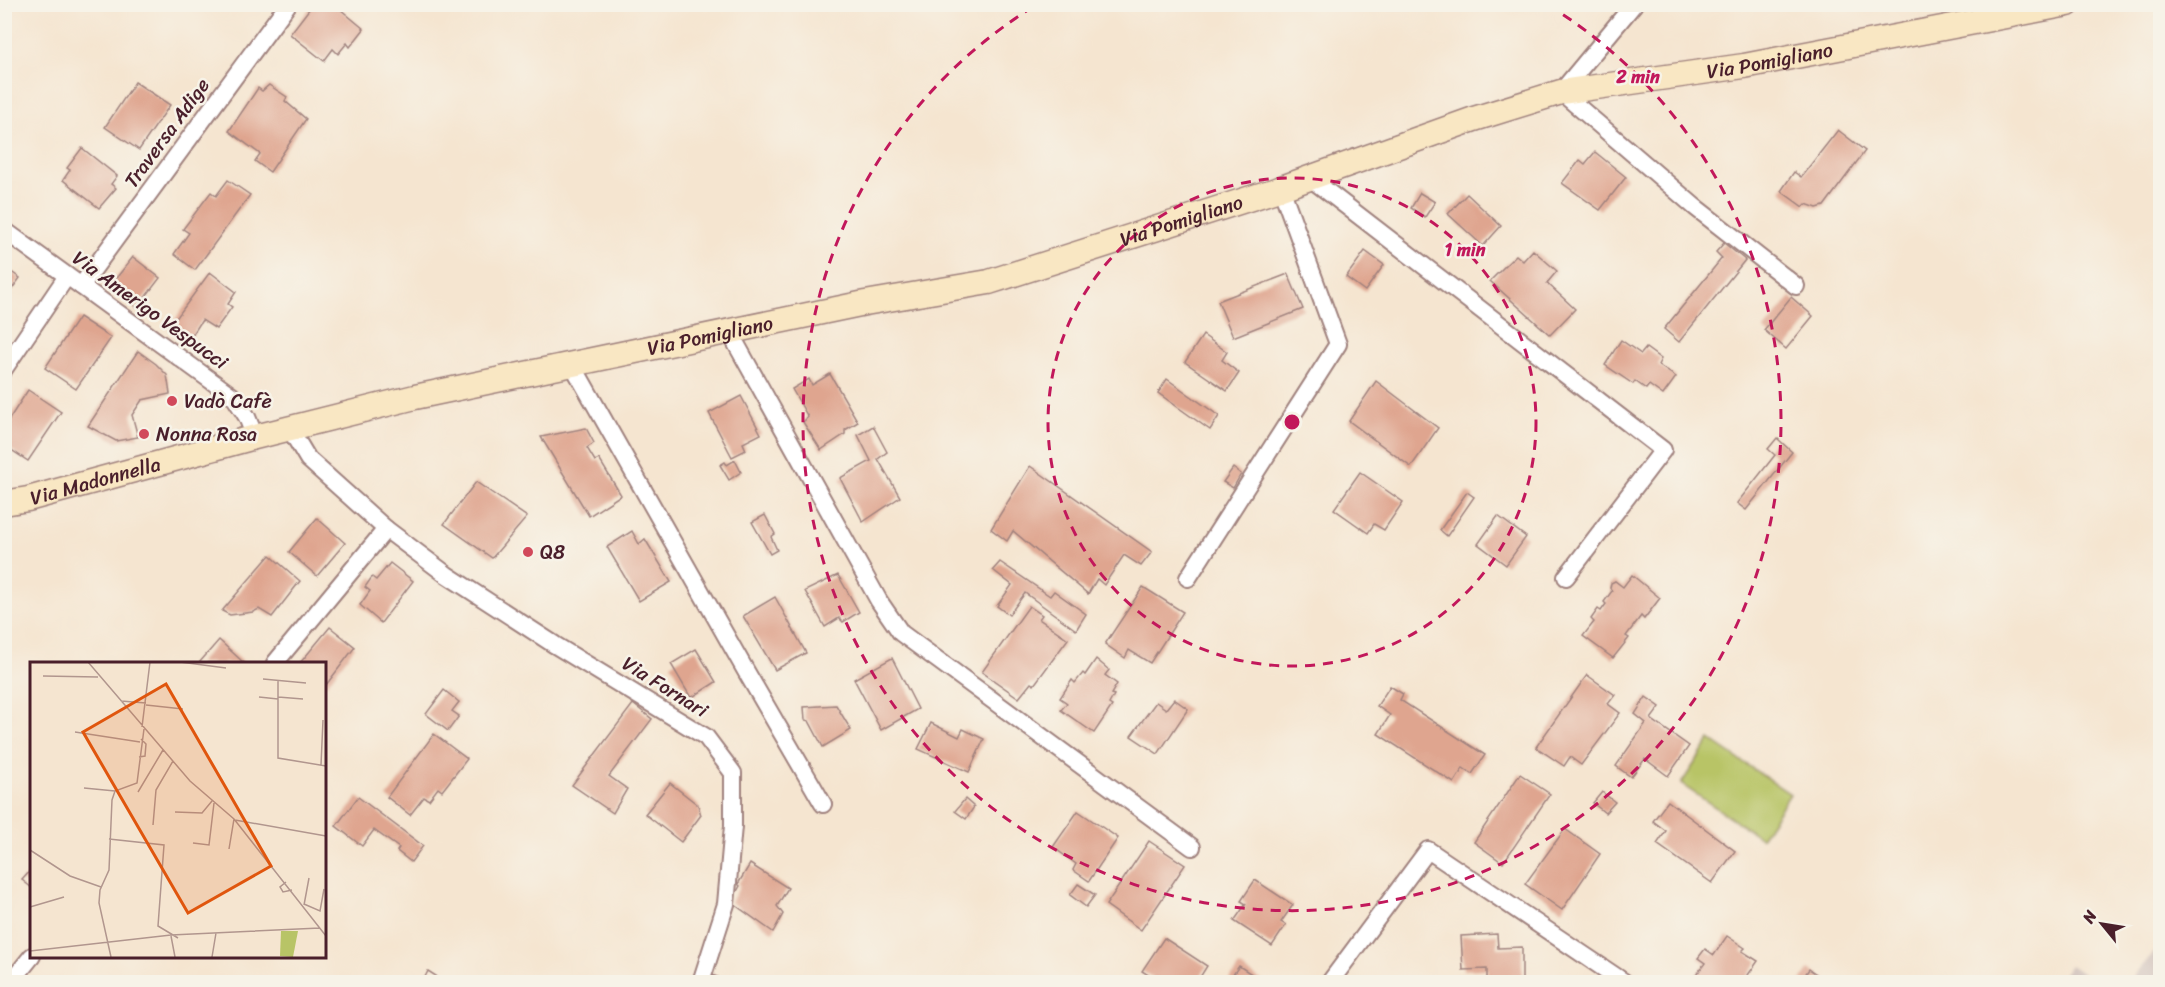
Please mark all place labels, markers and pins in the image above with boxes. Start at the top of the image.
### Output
place label: Vadò Cafè [184,384,272,419]
marker: Vadò Cafè [165,394,179,408]
centre of rings [1282,412,1302,432]
place label: Nonna Rosa [156,417,257,452]
marker: Nonna Rosa [137,427,151,441]
place label: Q8 [540,535,565,570]
marker: Q8 [521,545,535,559]

